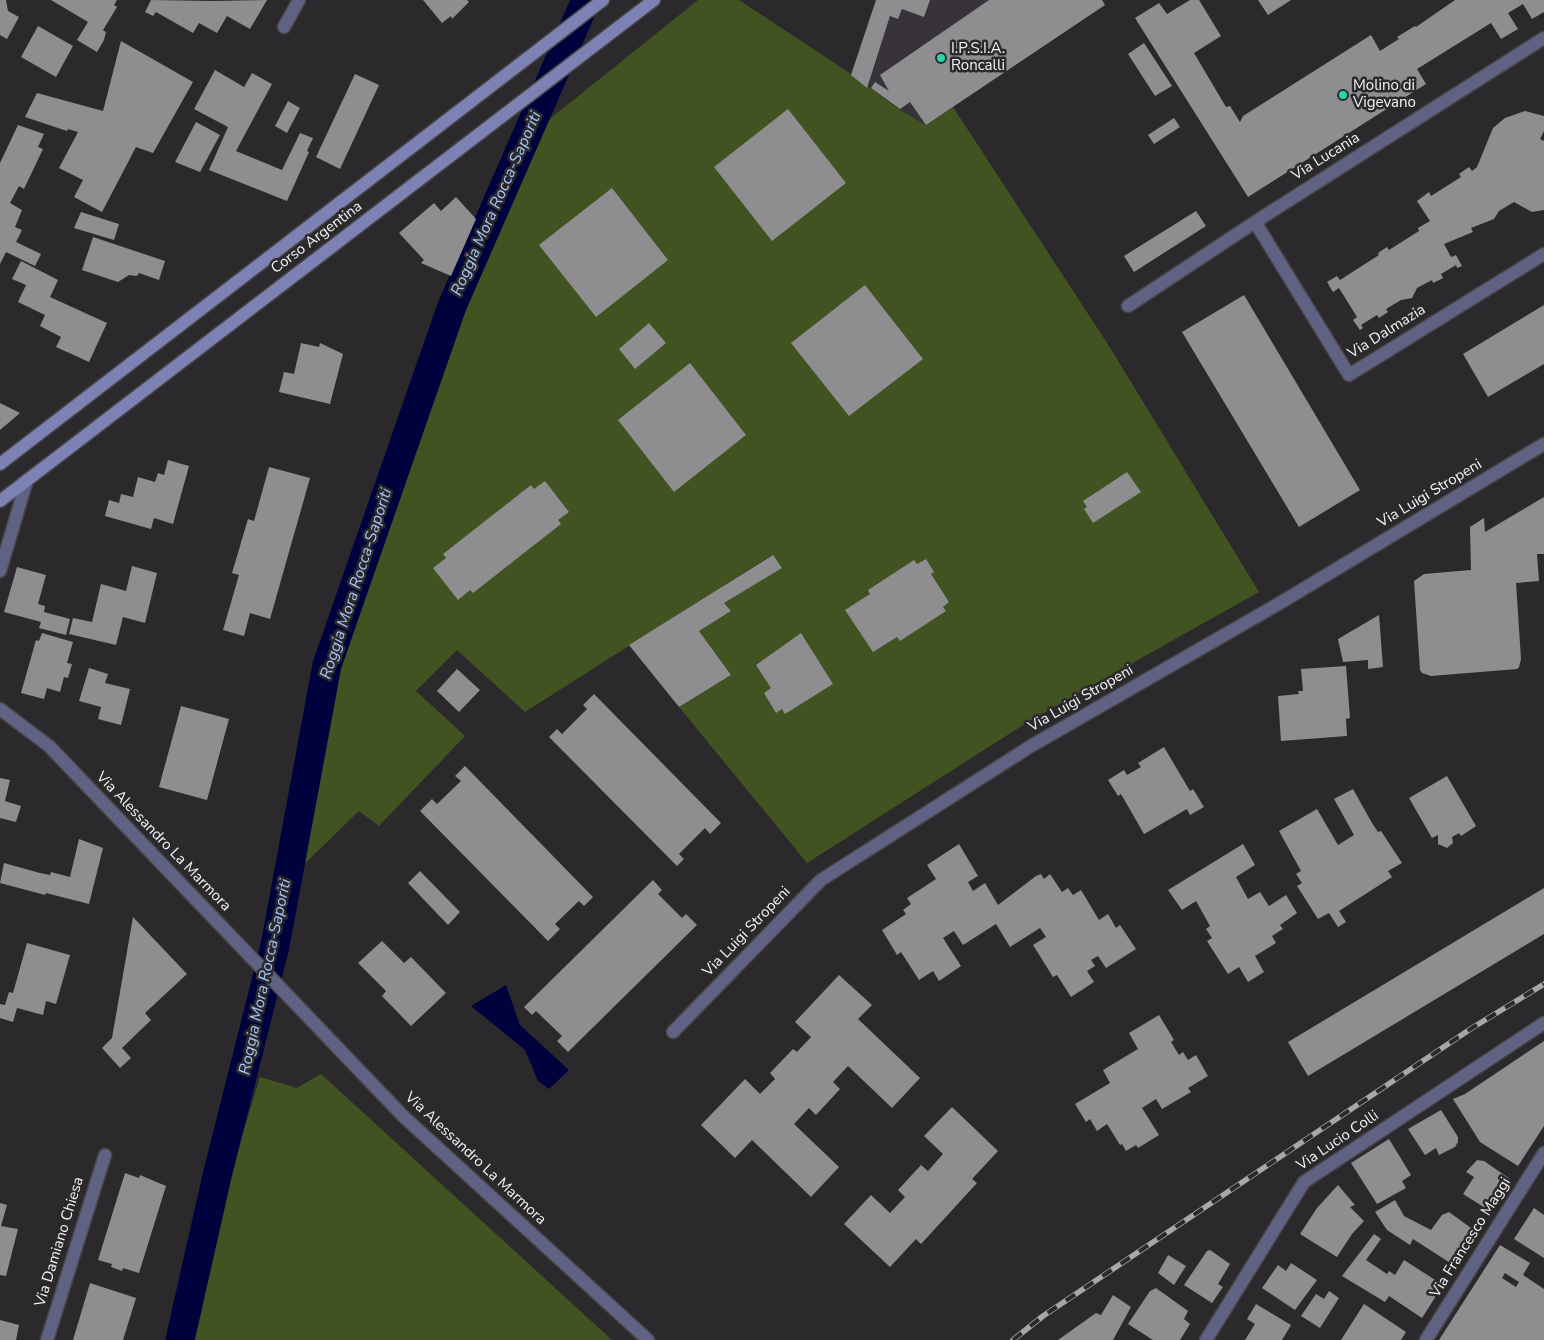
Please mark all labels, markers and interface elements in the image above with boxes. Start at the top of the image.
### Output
place label: I.P.S.I.A. Roncalli [951,40,1005,75]
marker: I.P.S.I.A. Roncalli [935,52,947,64]
place label: Molino di Vigevano [1353,77,1416,112]
marker: Molino di Vigevano [1337,89,1349,101]
water label: Roggia Mora Rocca-Saporiti [448,109,546,299]
street label: Via Lucania [1289,129,1363,185]
street label: Corso Argentina [268,198,366,278]
street label: Via Dalmazia [1345,301,1429,363]
street label: Via Luigi Stropeni [1375,456,1485,532]
water label: Roggia Mora Rocca-Saporiti [317,486,397,682]
street label: Via Luigi Stropeni [1025,662,1137,736]
street label: Via Alessandro La Marmora [92,769,234,915]
water label: Roggia Mora Rocca-Saporiti [236,877,296,1077]
street label: Via Luigi Stropeni [699,883,795,981]
street label: Via Alessandro La Marmora [401,1089,549,1229]
street label: Via Lucio Colli [1294,1107,1382,1175]
street label: Via Damiano Chiesa [32,1175,88,1309]
street label: Via Francesco Maggi [1427,1175,1515,1301]

